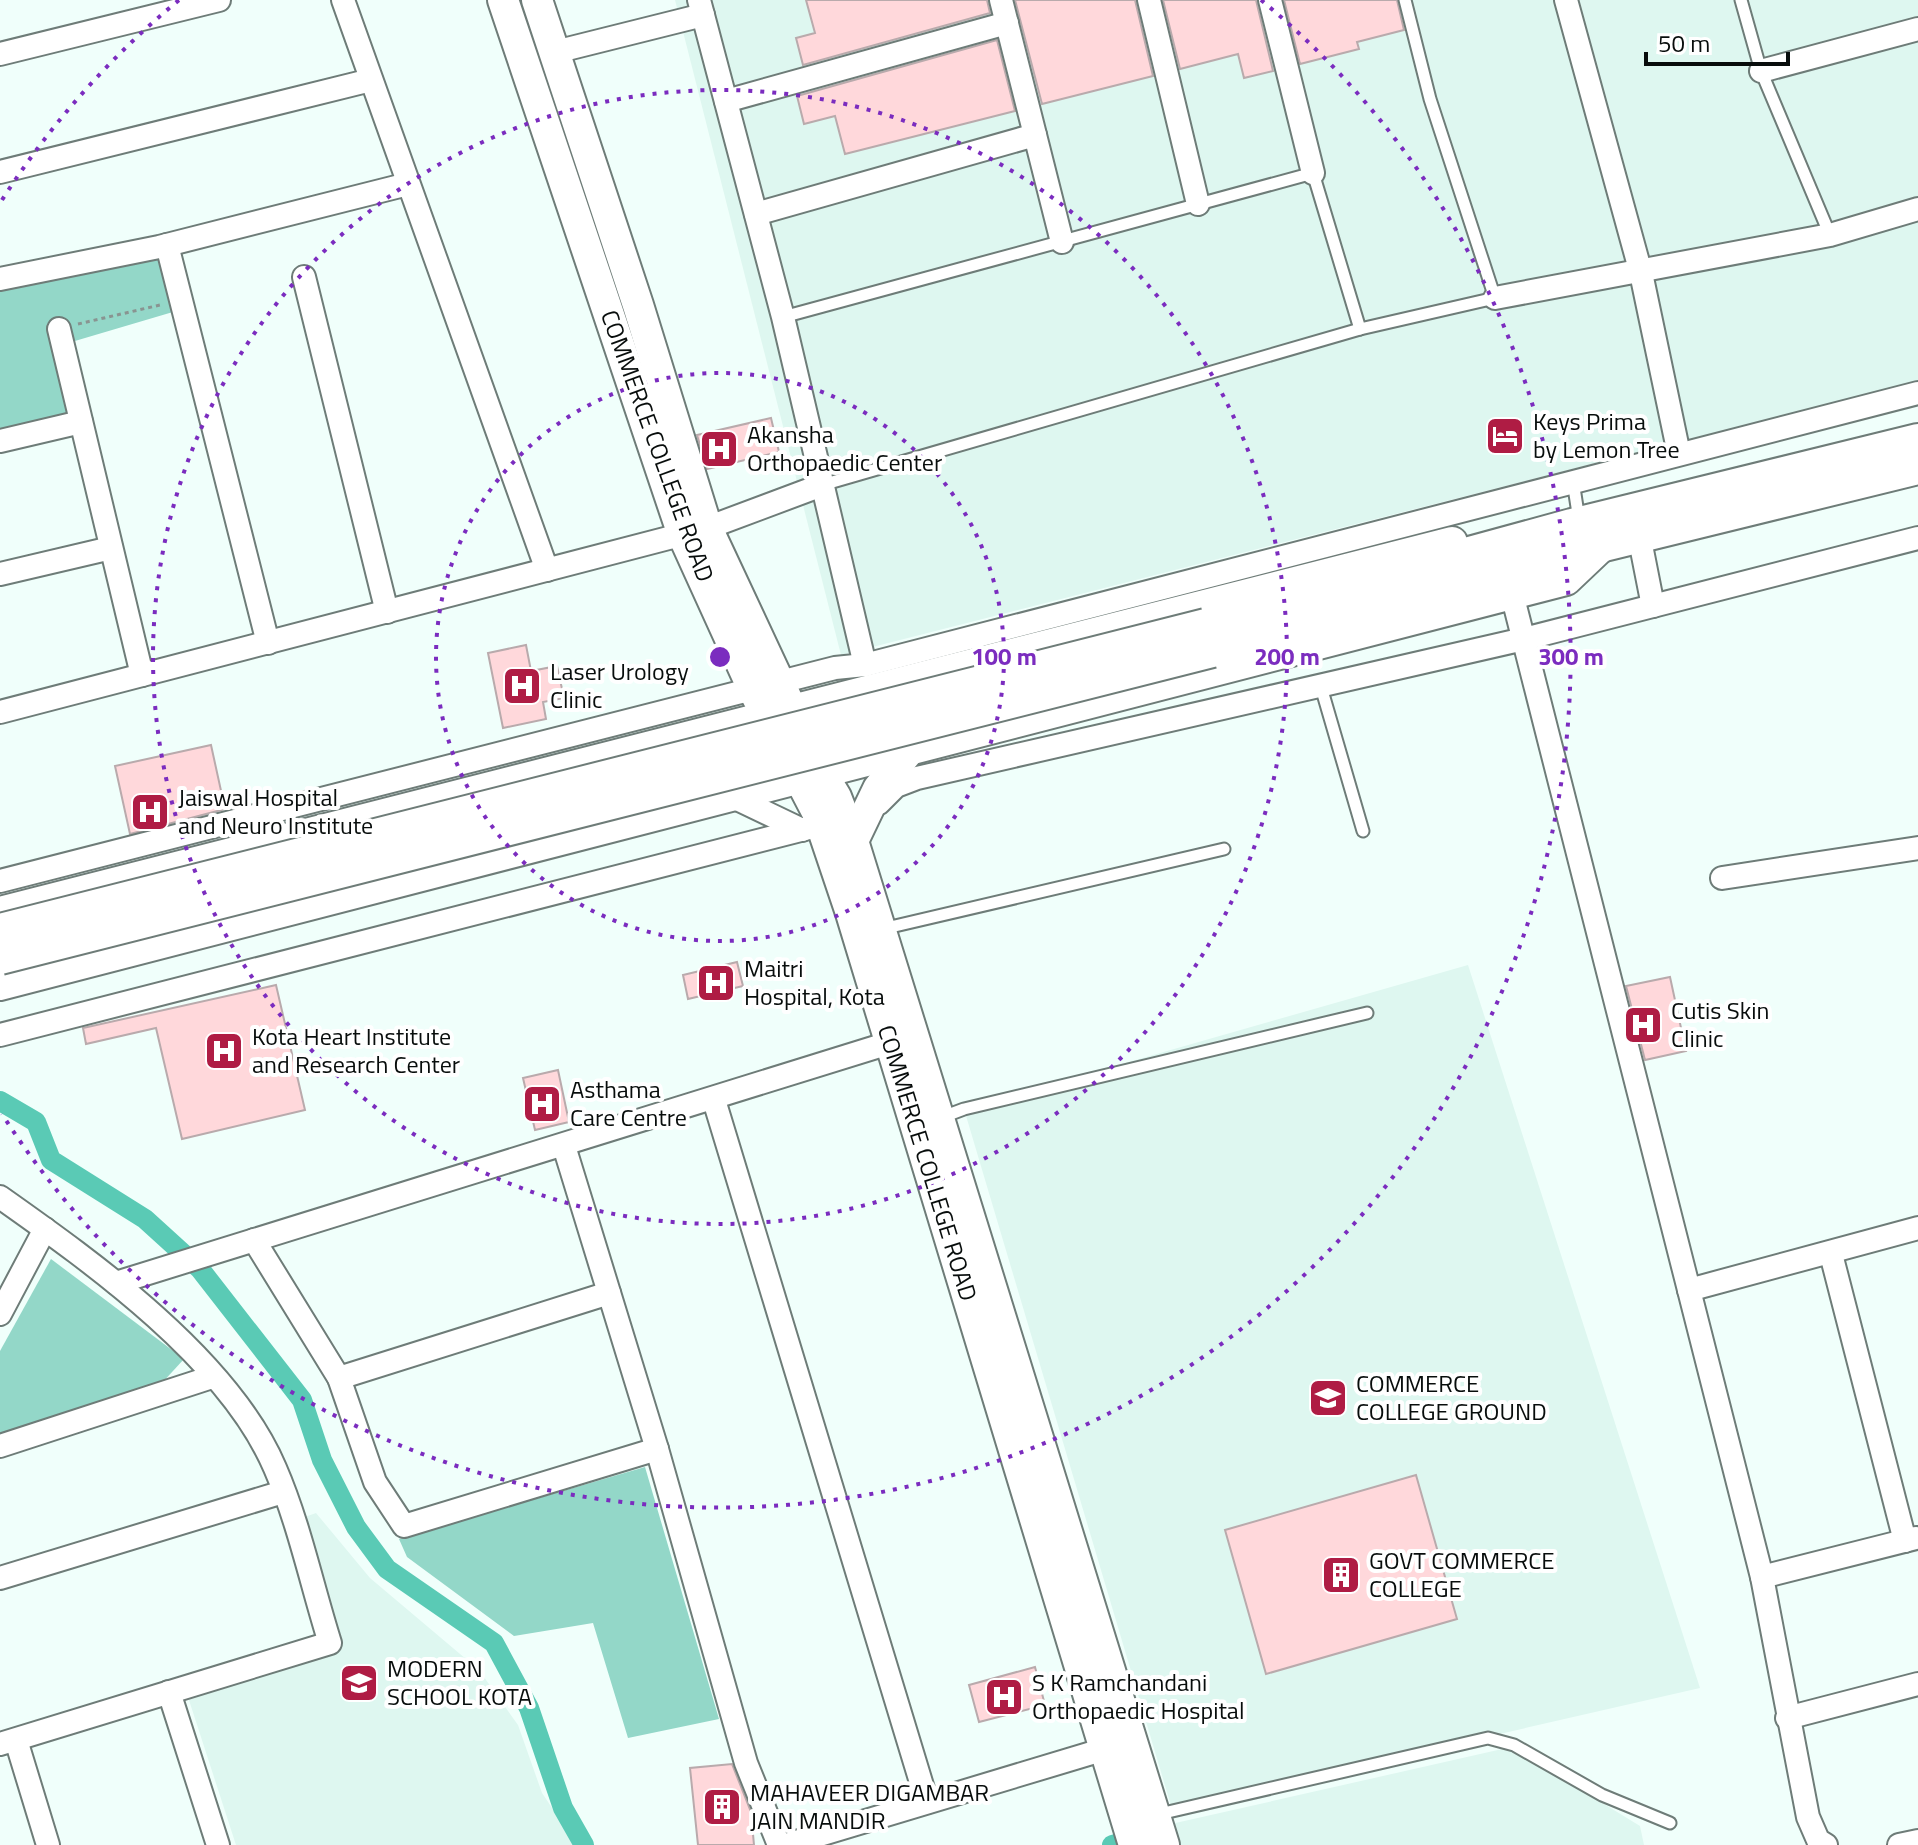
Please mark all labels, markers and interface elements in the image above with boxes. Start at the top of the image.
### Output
scale bar [1646,16,1788,66]
text: 50 m [1658,25,1710,61]
street label: COMMERCE COLLEGE ROAD [592,305,724,587]
place label: Keys Prima by Lemon Tree [1533,403,1680,467]
hotel icon: Keys Prima by Lemon Tree [1484,415,1526,457]
place label: Akansha Orthopaedic Center [747,416,942,480]
hospital icon: Akansha Orthopaedic Center [698,428,740,470]
text: 100 m [971,638,1037,674]
text: 200 m [1254,638,1320,674]
text: 300 m [1538,638,1604,674]
centre of rings [706,643,734,671]
place label: Laser Urology Clinic [550,653,689,717]
hospital icon: Laser Urology Clinic [501,665,543,707]
place label: Jaiswal Hospital and Neuro Institute [178,779,373,843]
hospital icon: Jaiswal Hospital and Neuro Institute [129,791,171,833]
place label: Maitri Hospital, Kota [744,950,885,1014]
hospital icon: Maitri Hospital, Kota [695,962,737,1004]
place label: Cutis Skin Clinic [1671,992,1769,1056]
hospital icon: Cutis Skin Clinic [1622,1004,1664,1046]
place label: Kota Heart Institute and Research Center [252,1018,460,1082]
street label: COMMERCE COLLEGE ROAD [869,1020,987,1305]
hospital icon: Kota Heart Institute and Research Center [203,1030,245,1072]
place label: Asthama Care Centre [570,1071,687,1135]
hospital icon: Asthama Care Centre [521,1083,563,1125]
place label: COMMERCE COLLEGE GROUND [1356,1365,1547,1429]
school or university icon: COMMERCE COLLEGE GROUND [1307,1377,1349,1419]
place label: GOVT COMMERCE COLLEGE [1369,1542,1555,1606]
building icon: GOVT COMMERCE COLLEGE [1320,1554,1362,1596]
place label: MODERN SCHOOL KOTA [387,1650,532,1714]
school or university icon: MODERN SCHOOL KOTA [338,1662,380,1704]
place label: S K Ramchandani Orthopaedic Hospital [1032,1664,1244,1728]
hospital icon: S K Ramchandani Orthopaedic Hospital [983,1676,1025,1718]
place label: MAHAVEER DIGAMBAR JAIN MANDIR [750,1774,989,1838]
building icon: MAHAVEER DIGAMBAR JAIN MANDIR [701,1786,743,1828]

